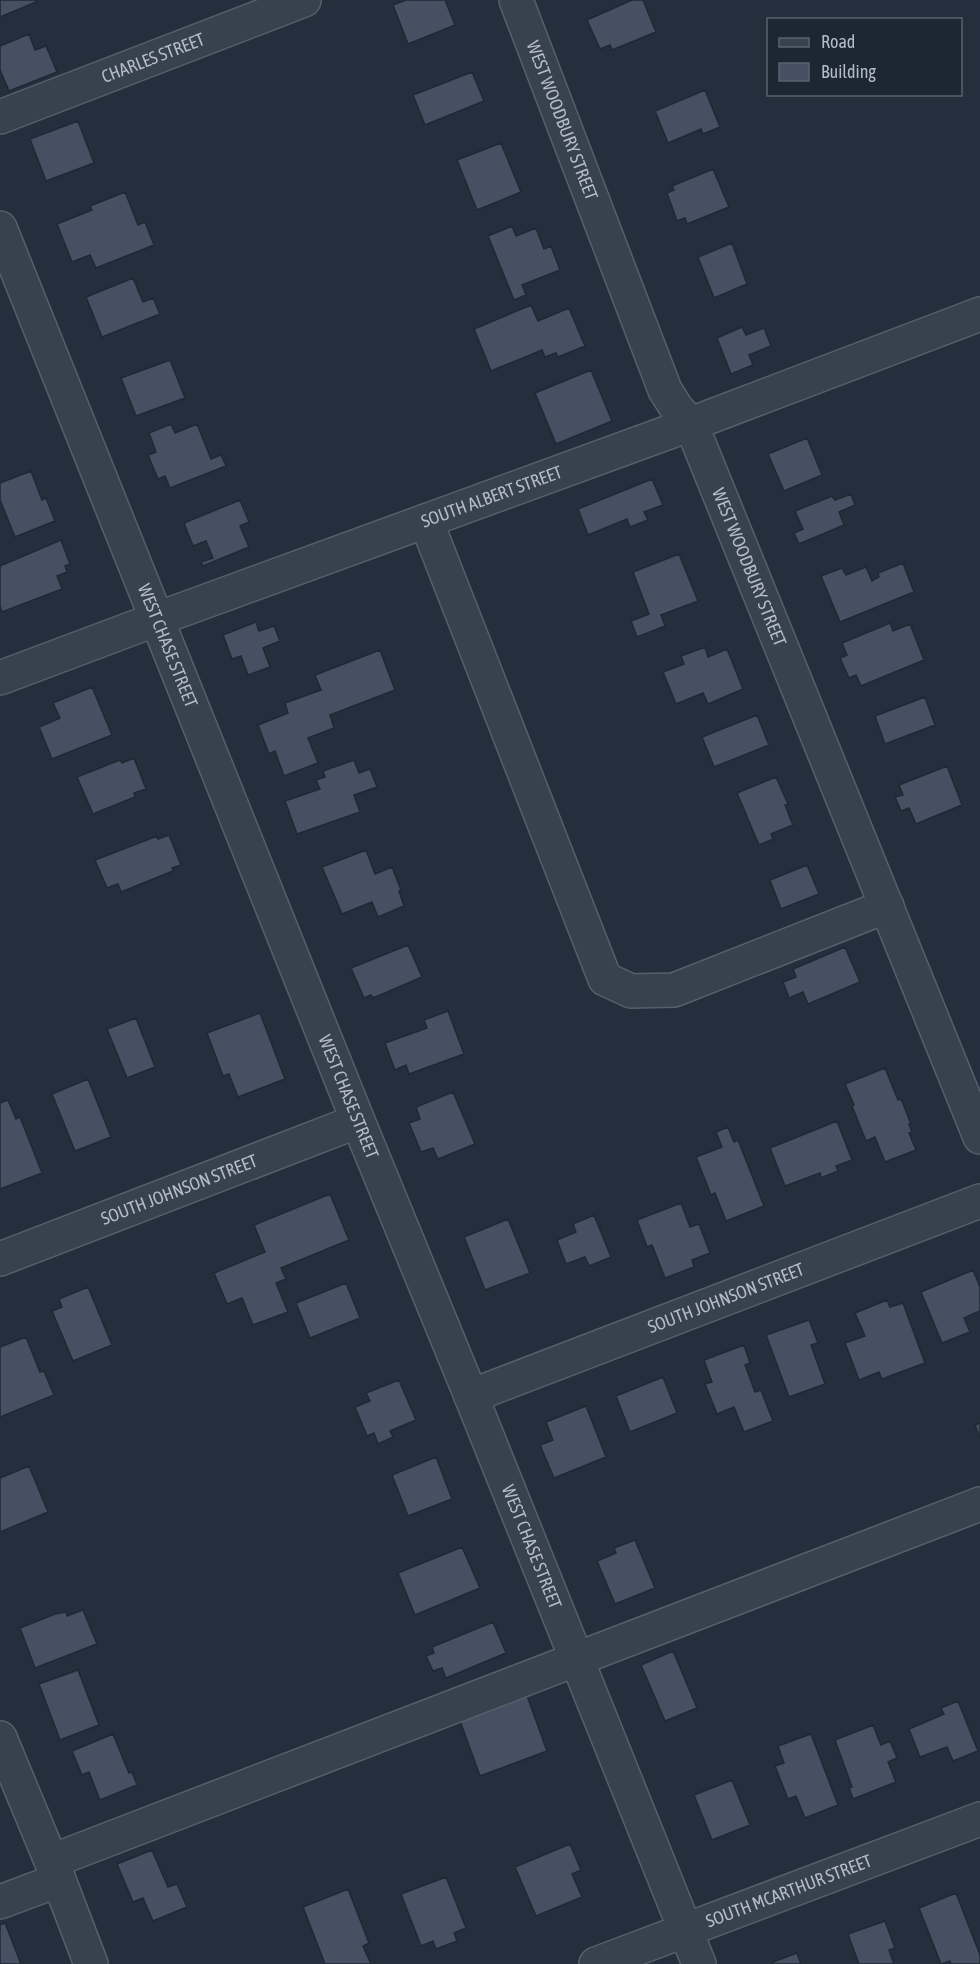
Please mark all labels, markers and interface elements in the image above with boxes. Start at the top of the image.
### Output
legend [767,18,962,96]
street label: CHARLES STREET [98,28,208,87]
text: Road [821,31,855,52]
street label: WEST WOODBURY STREET [523,38,602,203]
text: Building [821,61,876,82]
street label: SOUTH ALBERT STREET [418,461,565,532]
street label: WEST WOODBURY STREET [708,485,791,649]
street label: WEST CHASE STREET [134,581,202,711]
street label: WEST CHASE STREET [315,1032,383,1162]
street label: SOUTH JOHNSON STREET [98,1150,260,1229]
street label: SOUTH JOHNSON STREET [645,1258,807,1337]
street label: WEST CHASE STREET [498,1482,566,1612]
street label: SOUTH MCARTHUR STREET [703,1850,875,1932]

